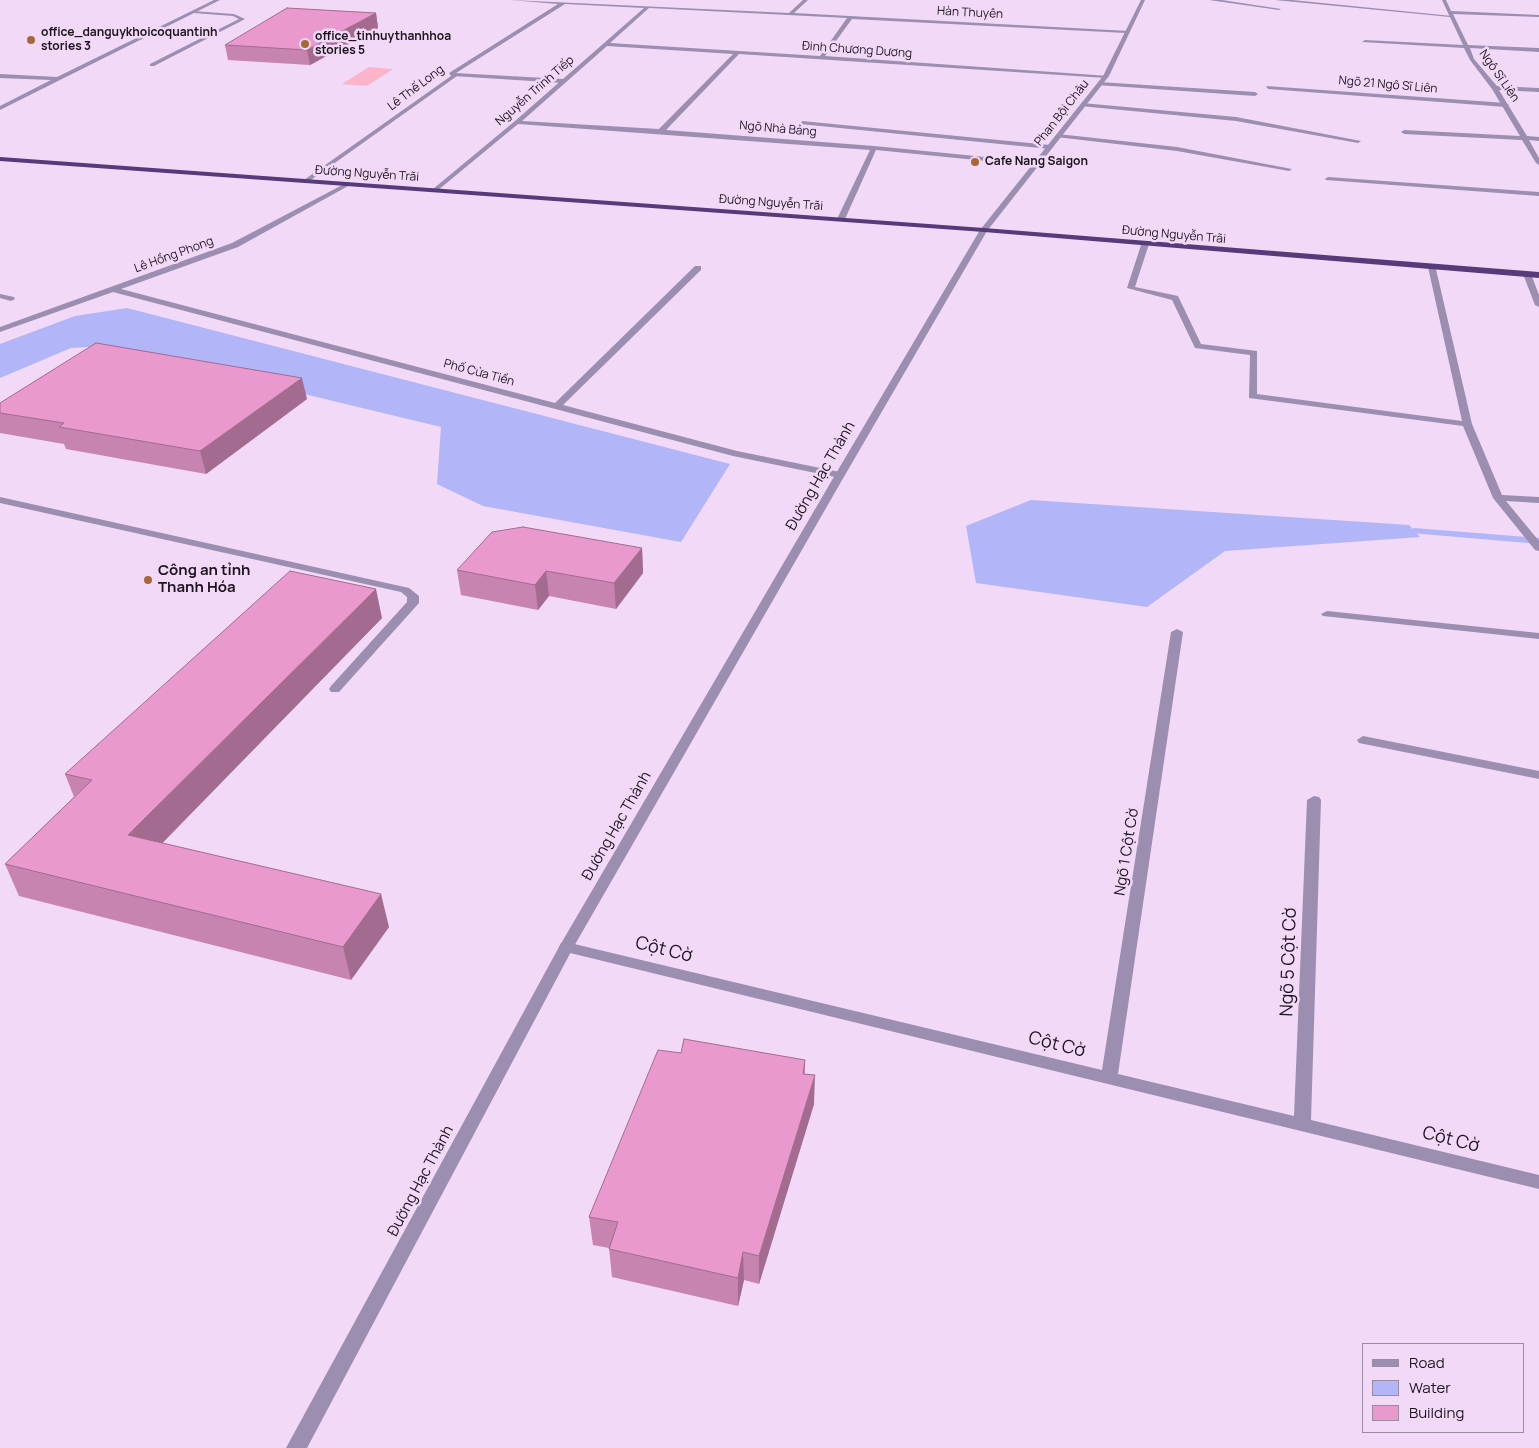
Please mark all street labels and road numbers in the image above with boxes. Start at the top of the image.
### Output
street label: Hàn Thuyên [937,4,1003,22]
street label: Đinh Chương Dương [801,39,913,61]
street label: Ngô Sĩ Liên [1476,47,1522,105]
street label: Nguyễn Trinh Tiếp [493,53,577,129]
street label: Lê Thế Long [385,62,447,114]
street label: Ngõ 21 Ngô Sĩ Liên [1338,74,1438,96]
street label: Phan Bội Châu [1032,77,1092,149]
street label: Ngõ Nhà Bảng [739,118,817,140]
street label: Đường Nguyễn Trãi [315,163,419,185]
street label: Đường Nguyễn Trãi [719,192,823,214]
street label: Đường Nguyễn Trãi [1122,223,1226,247]
street label: Lê Hồng Phong [132,234,216,276]
street label: Phố Cửa Tiền [442,357,516,389]
street label: Đường Hạc Thành [783,418,859,534]
street label: Đường Hạc Thành [579,768,655,884]
street label: Ngõ 1 Cột Cờ [1111,807,1143,897]
street label: Ngõ 5 Cột Cờ [1276,907,1302,1017]
street label: Cột Cờ [633,932,695,968]
street label: Cột Cờ [1026,1027,1088,1063]
street label: Cột Cờ [1420,1122,1482,1158]
street label: Đường Hạc Thành [384,1123,458,1239]

